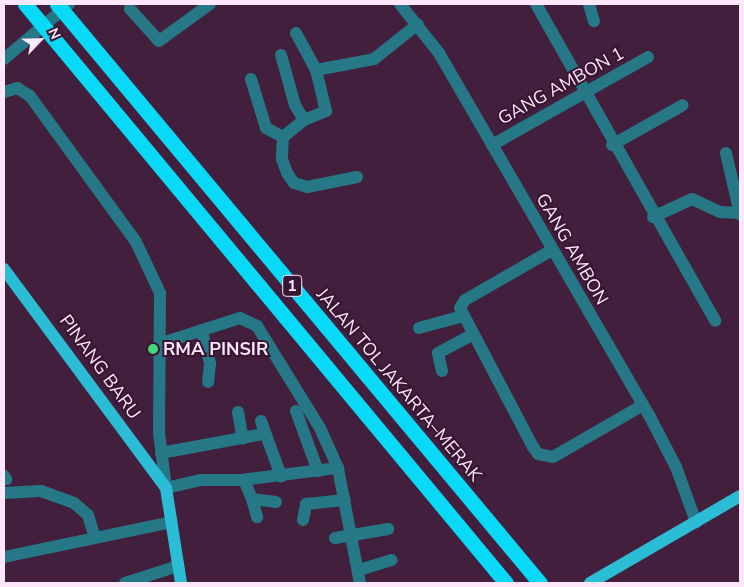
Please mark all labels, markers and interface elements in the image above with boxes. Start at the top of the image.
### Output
north arrow [15,15,65,65]
text: N [43,25,65,42]
street label: GANG AMBON 1 [494,43,628,129]
street label: GANG AMBON [531,189,613,309]
road number: 1 [282,272,302,300]
street label: JALAN TOL JAKARTA–MERAK [312,284,486,486]
street label: PINANG BARU [55,311,145,423]
place label: RMA PINSIR [163,338,268,360]
marker: RMA PINSIR [147,343,159,355]

